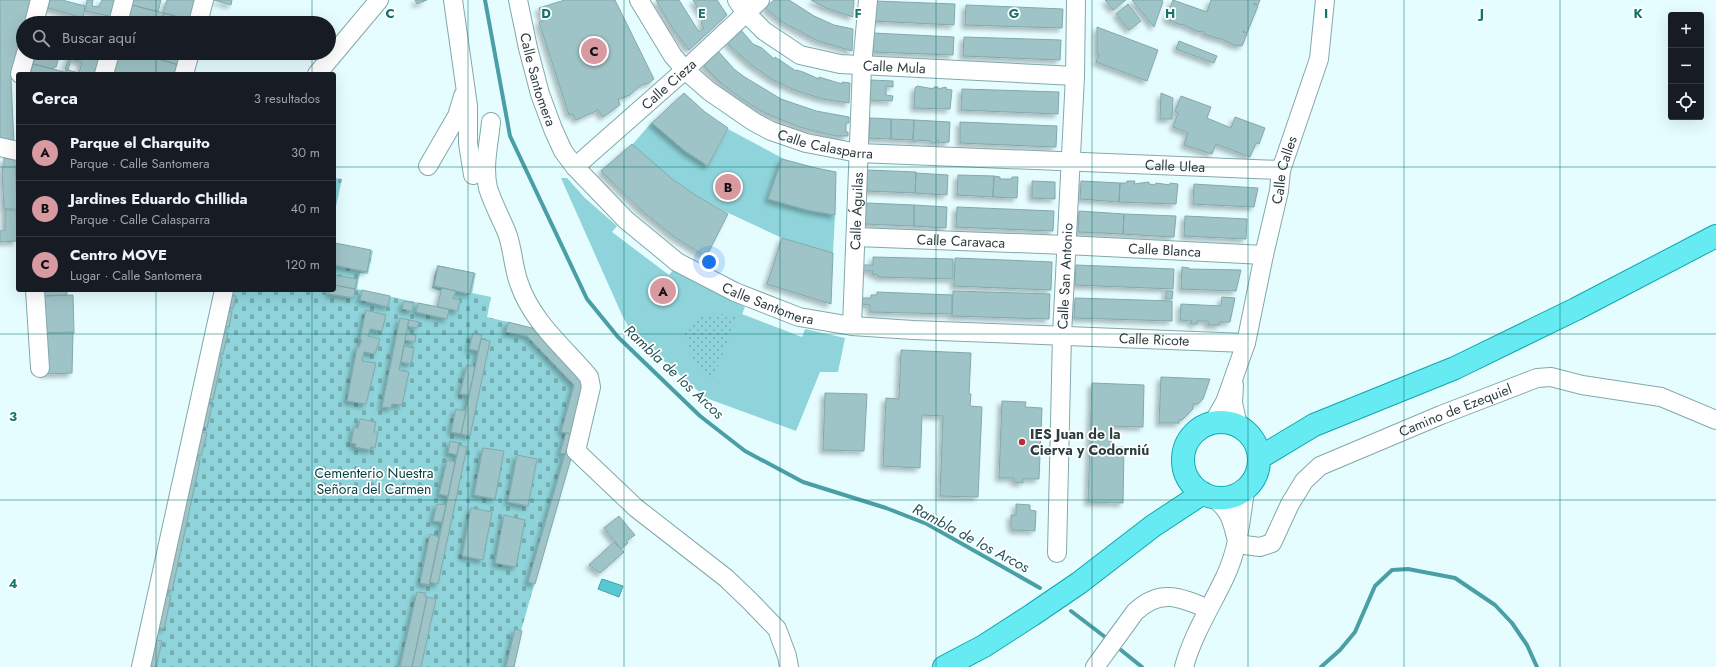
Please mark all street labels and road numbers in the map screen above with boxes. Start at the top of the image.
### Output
street label: Calle Santomera [515,31,561,129]
street label: Calle Cieza [637,54,701,114]
street label: Calle Mula [862,55,926,78]
street label: Calle Calasparra [775,124,873,164]
street label: Calle Calles [1266,133,1302,206]
street label: Calle Ulea [1145,155,1206,177]
street label: Calle Águilas [845,171,868,250]
street label: Calle San Antonio [1052,222,1078,330]
street label: Calle Caravaca [916,229,1005,253]
street label: Calle Blanca [1128,238,1202,262]
street label: Calle Santomera [719,277,815,329]
street label: Calle Ricote [1119,328,1190,351]
street label: Camino de Ezequiel [1396,379,1515,442]

